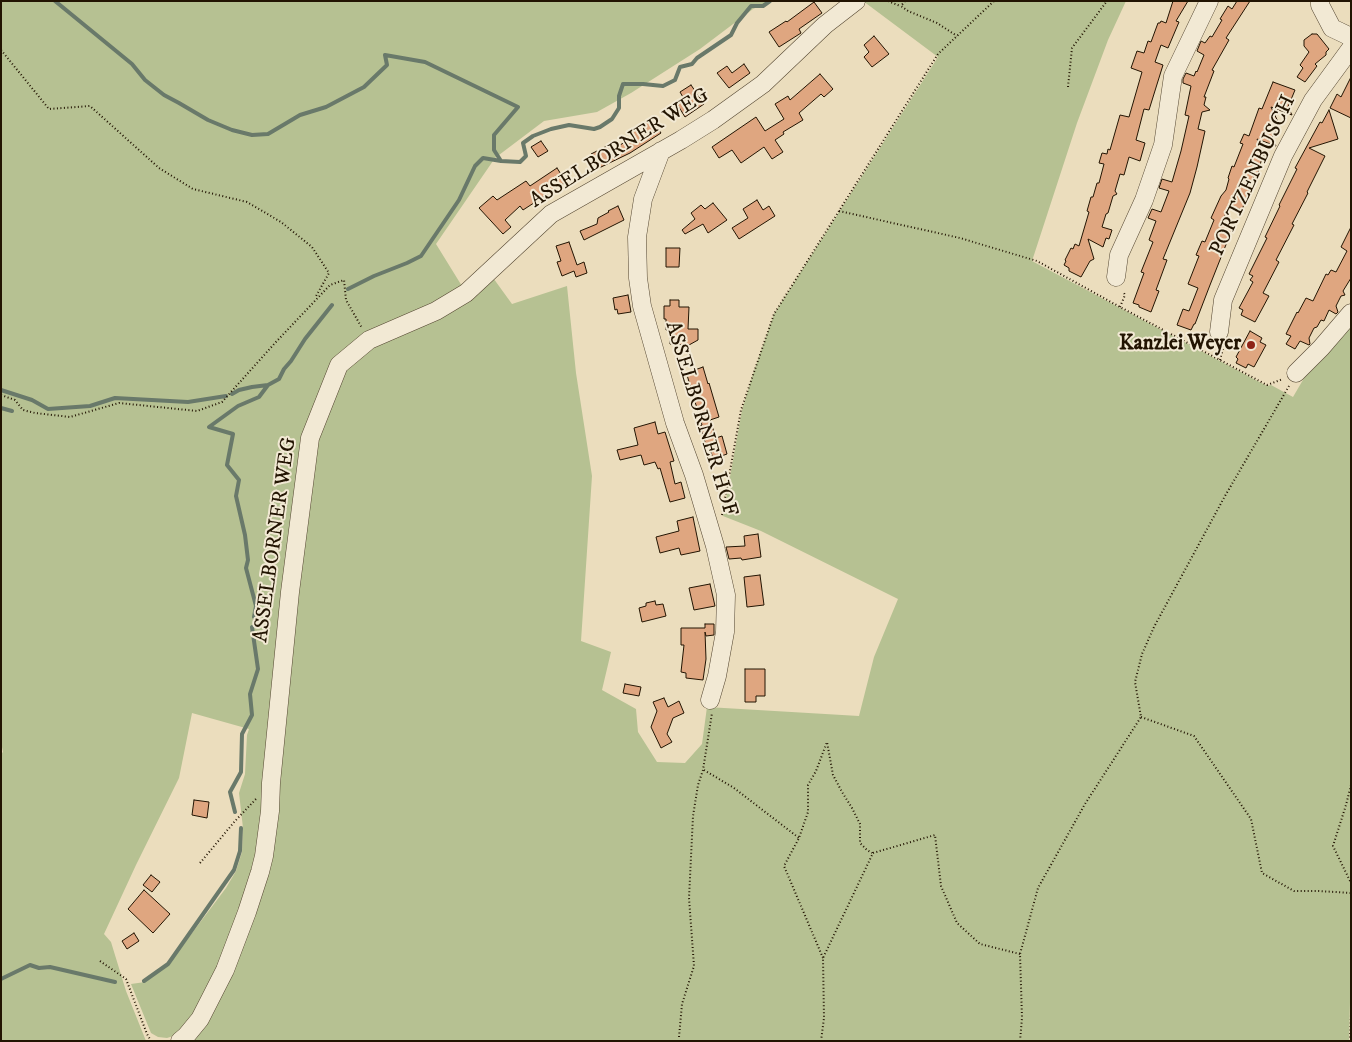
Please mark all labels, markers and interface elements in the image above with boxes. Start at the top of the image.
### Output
street label: ASSELBORNER WEG [526,84,714,214]
street label: PORTZENBUSCH [1206,92,1302,260]
street label: ASSELBORNER HOF [658,318,742,520]
place label: Kanzlei Weyer [1119,332,1241,358]
marker: Kanzlei Weyer [1245,339,1257,351]
street label: ASSELBORNER WEG [249,436,303,644]

